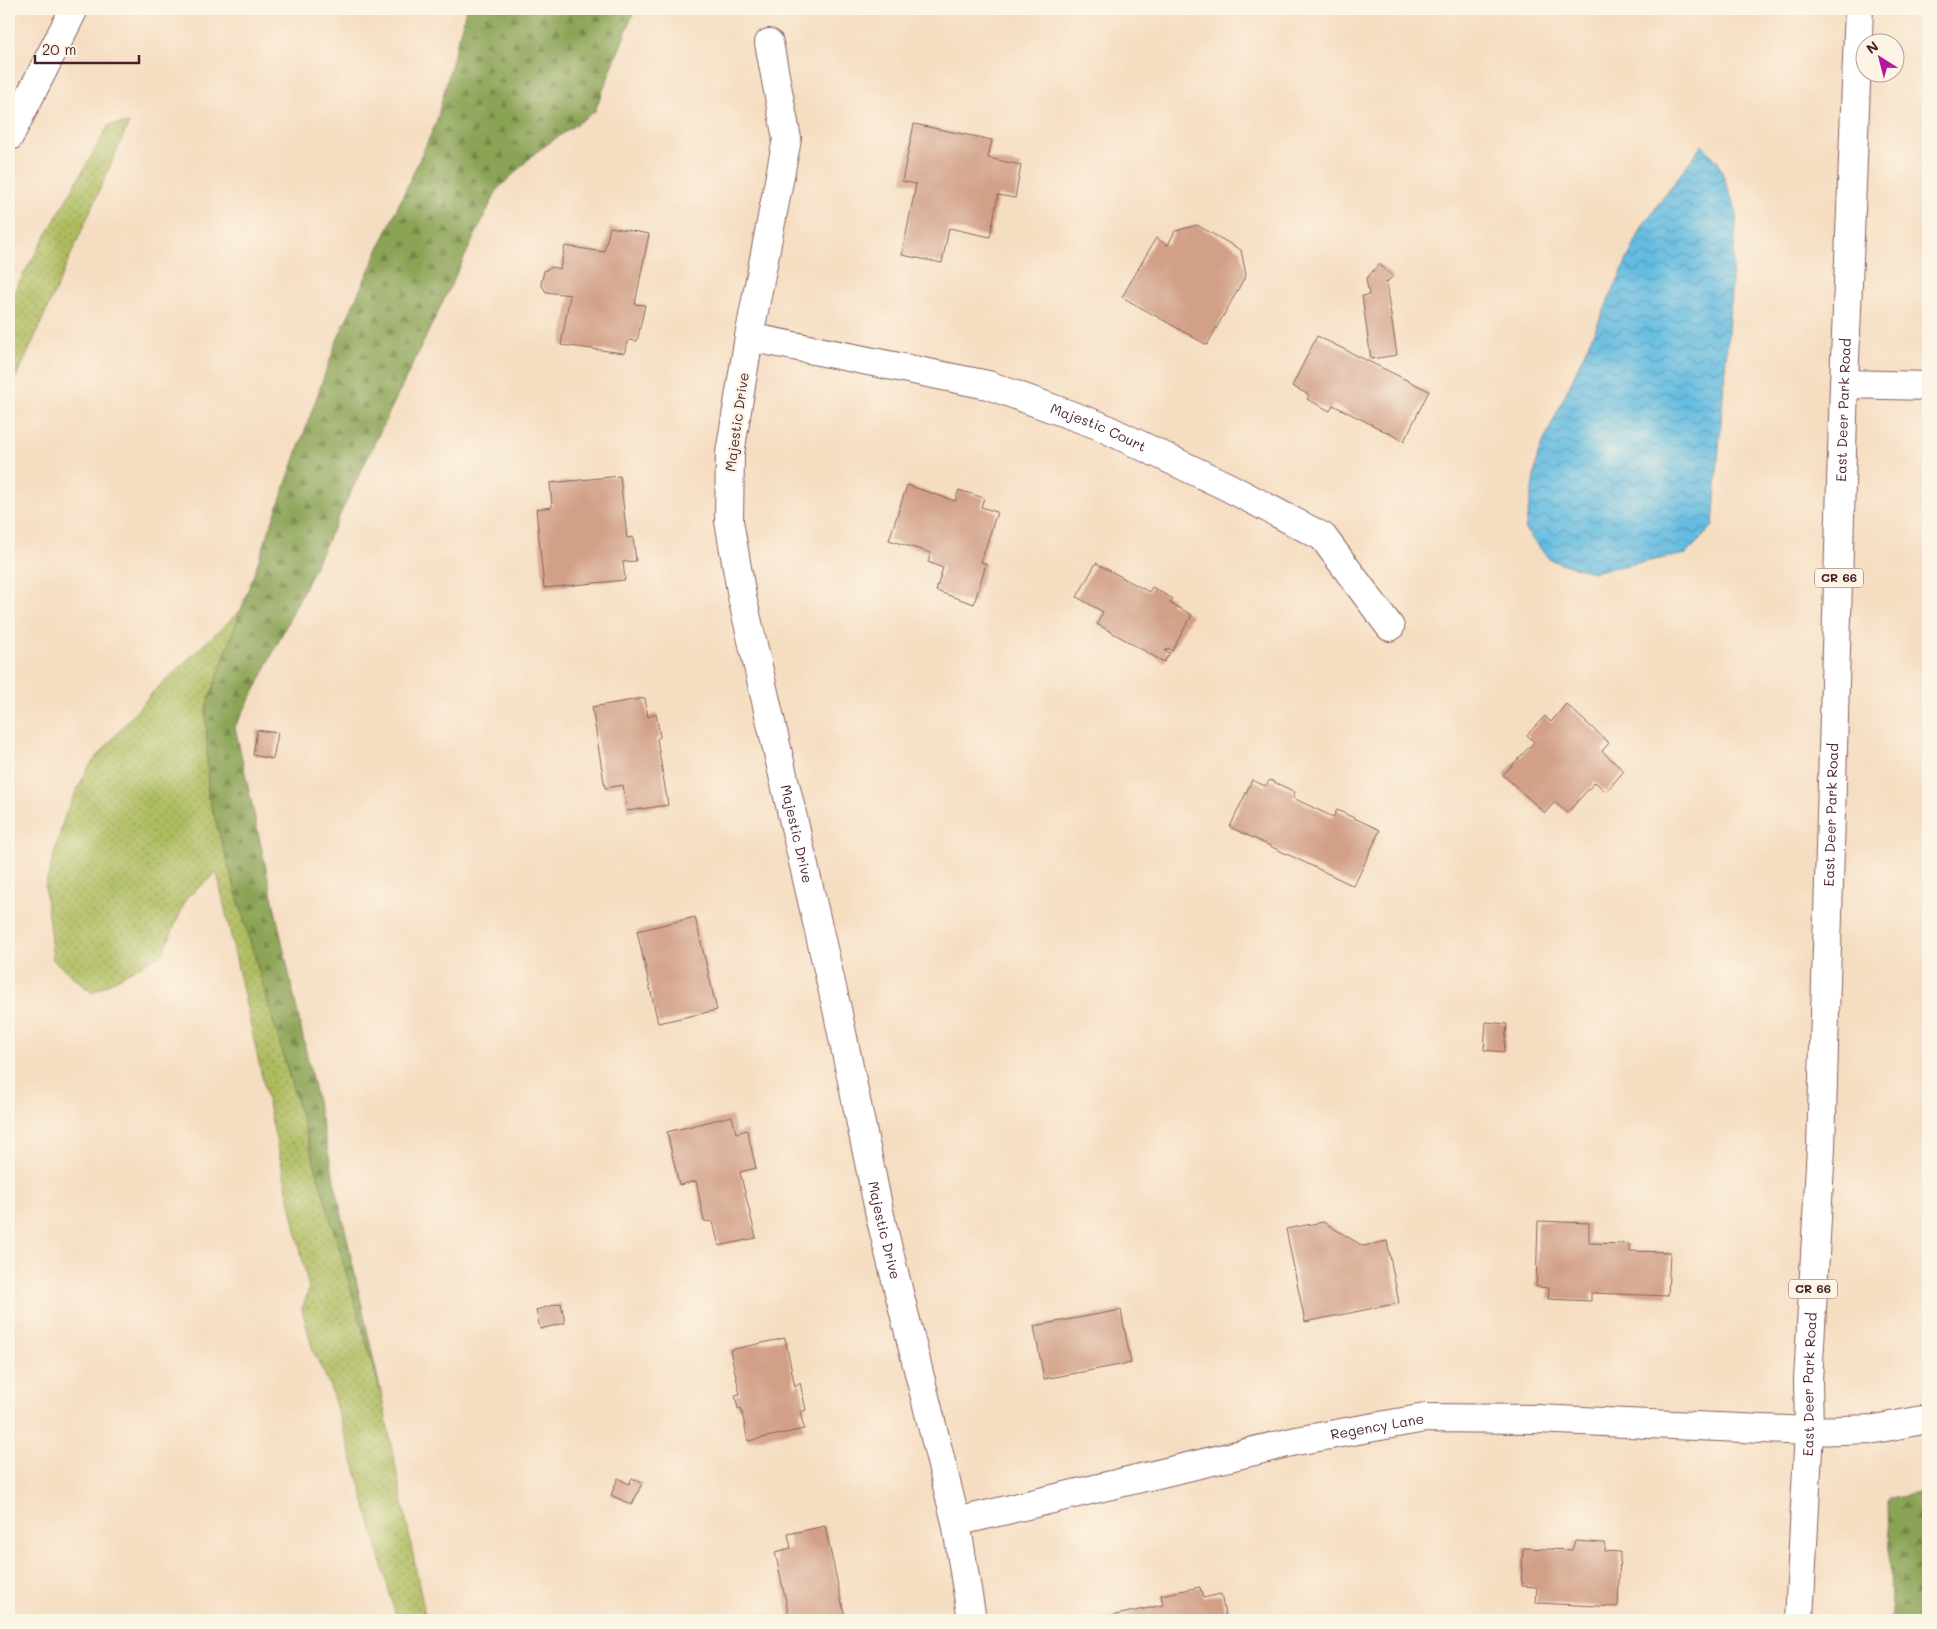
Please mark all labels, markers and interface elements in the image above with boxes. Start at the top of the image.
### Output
scale bar [35,32,139,64]
north arrow [1854,32,1904,82]
text: N [1862,36,1882,58]
text: 20 m [42,39,76,59]
street label: East Deer Park Road [1831,338,1855,482]
street label: Majestic Drive [720,371,753,473]
street label: Majestic Court [1048,398,1150,456]
road number: CR 66 [1815,568,1863,588]
street label: East Deer Park Road [1819,742,1842,887]
street label: Majestic Drive [777,783,818,885]
street label: Majestic Drive [864,1179,905,1281]
road number: CR 66 [1789,1280,1837,1298]
street label: East Deer Park Road [1798,1312,1821,1457]
street label: Regency Lane [1329,1408,1425,1444]

